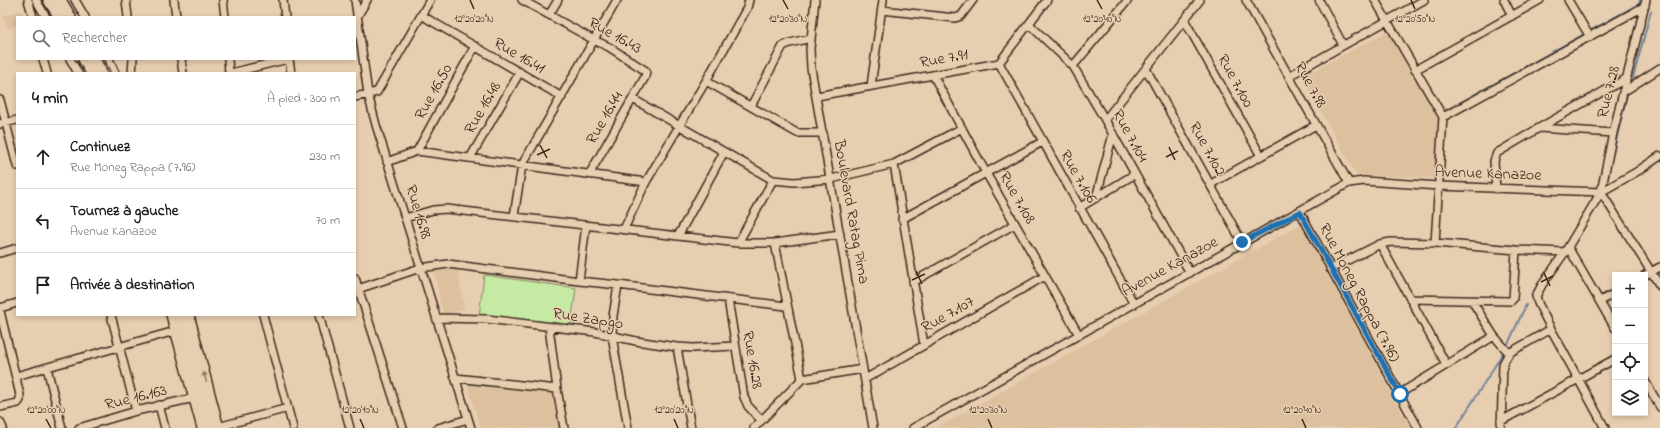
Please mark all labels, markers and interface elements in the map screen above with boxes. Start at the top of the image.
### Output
text: 12°20'20"N [454,12,494,27]
street label: Rue 16.43 [584,12,646,60]
text: 12°20'30"N [769,12,808,27]
text: 12°20'40"N [1083,12,1122,27]
text: 12°20'50"N [1395,12,1435,27]
search box [16,16,356,60]
icon: search [30,27,52,49]
text: Rechercher [62,27,127,49]
street label: Rue 16.41 [489,32,549,80]
street label: Rue 7.91 [918,43,970,75]
street label: Rue 7.100 [1210,50,1260,112]
street label: Rue 7.98 [1287,57,1333,113]
street label: Rue 16.50 [409,60,459,124]
street label: Rue 7.28 [1591,63,1627,121]
street label: Rue 16.48 [458,77,508,139]
text: 4 min [32,86,68,111]
street label: Rue 16.44 [580,87,630,149]
text: À pied · 300 m [267,89,340,108]
street label: Rue 7.104 [1106,105,1155,167]
street label: Rue 7.102 [1182,117,1232,181]
text: Continuez [70,136,130,158]
street label: Boulevard Ratag Pima [826,137,875,286]
icon: ahead [32,146,54,168]
street label: Rue 7.106 [1053,146,1103,208]
text: 230 m [309,147,340,166]
text: Rue Moneg Rappa (7.96) [70,158,195,177]
street label: Avenue Kanazoe [1434,160,1543,188]
street label: Rue 7.108 [992,167,1042,229]
street label: Rue 16.98 [398,182,438,242]
text: Tournez à gauche [70,200,178,222]
icon: left [32,210,54,232]
text: 70 m [316,211,340,230]
street label: Rue Moneg Rappa (7.96) [1312,219,1406,367]
text: Avenue Kanazoe [70,222,157,241]
street label: Avenue Kanazoe [1117,230,1223,303]
route end [1233,233,1251,251]
map controls [1612,272,1648,416]
button: + [1612,272,1648,308]
icon: arrive [32,274,54,296]
text: Arrivée à destination [70,274,195,296]
street label: Rue 7.107 [917,290,979,340]
street label: Rue Zapgo [551,302,625,336]
button: − [1612,308,1648,344]
street label: Rue 16.28 [735,329,769,391]
button: locate [1612,344,1648,380]
one-way arrow [201,371,207,383]
street label: Rue 16.163 [102,379,170,417]
button: layers [1612,380,1648,416]
route start [1391,385,1409,403]
text: 12°20'00"N [27,403,66,418]
text: 12°20'10"N [341,403,379,418]
text: 12°20'20"N [654,403,694,418]
text: 12°20'30"N [969,403,1008,418]
text: 12°20'40"N [1283,403,1322,418]

